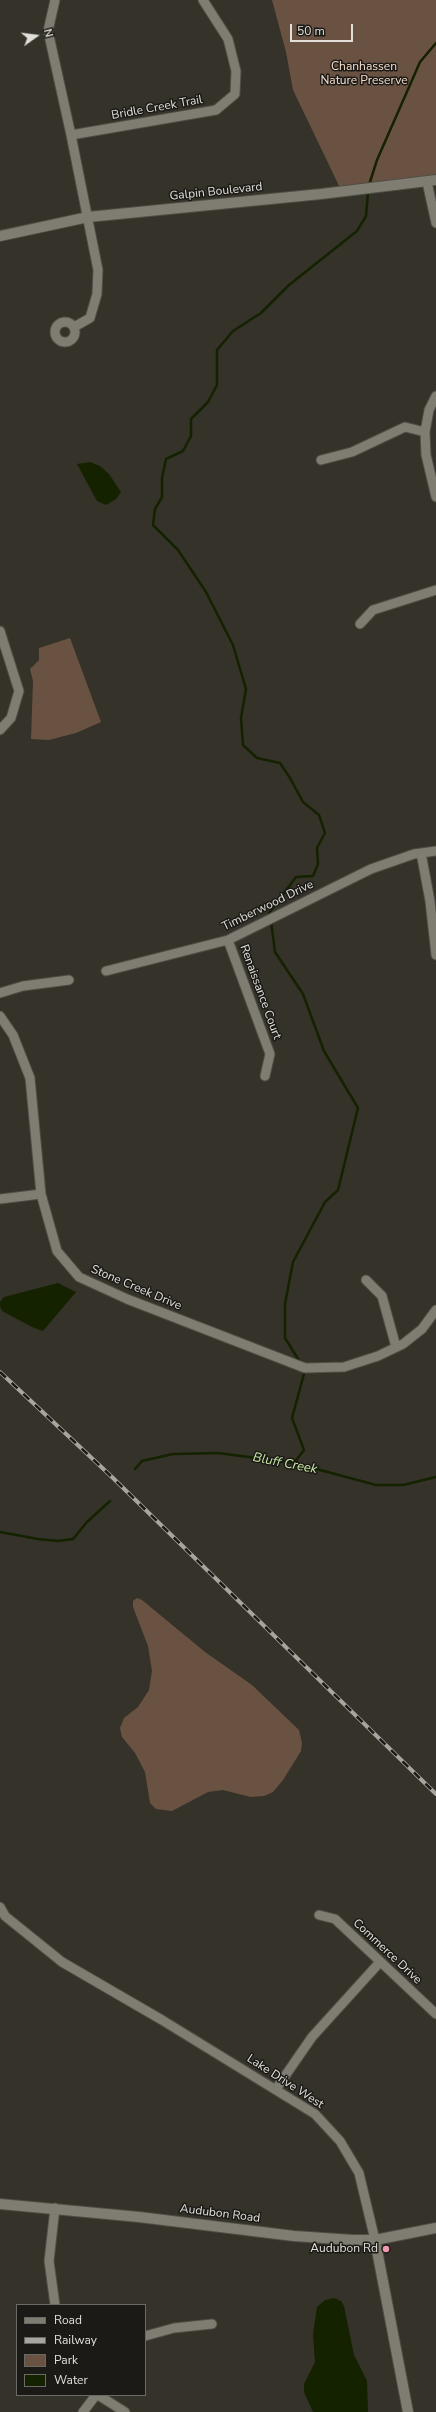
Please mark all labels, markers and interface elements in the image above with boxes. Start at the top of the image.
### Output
north arrow [16,16,56,56]
scale bar [292,16,355,42]
text: 50 m [297,23,325,39]
text: N [40,27,56,39]
park label: Chanhassen Nature Preserve [320,60,408,88]
street label: Bridle Creek Trail [110,93,204,123]
street label: Galpin Boulevard [169,180,263,204]
street label: Timberwood Drive [220,878,316,934]
street label: Renaissance Court [236,943,284,1041]
street label: Stone Creek Drive [89,1262,183,1314]
water label: Bluff Creek [251,1450,319,1478]
street label: Commerce Drive [350,1916,424,1988]
street label: Lake Drive West [244,2052,326,2112]
street label: Audubon Road [179,2202,261,2226]
place label: Audubon Rd [310,2242,378,2256]
marker: Audubon Rd [381,2244,391,2254]
legend [16,2304,146,2396]
text: Road [54,2312,82,2328]
text: Railway [54,2332,97,2348]
text: Park [54,2352,78,2368]
text: Water [54,2372,88,2388]

